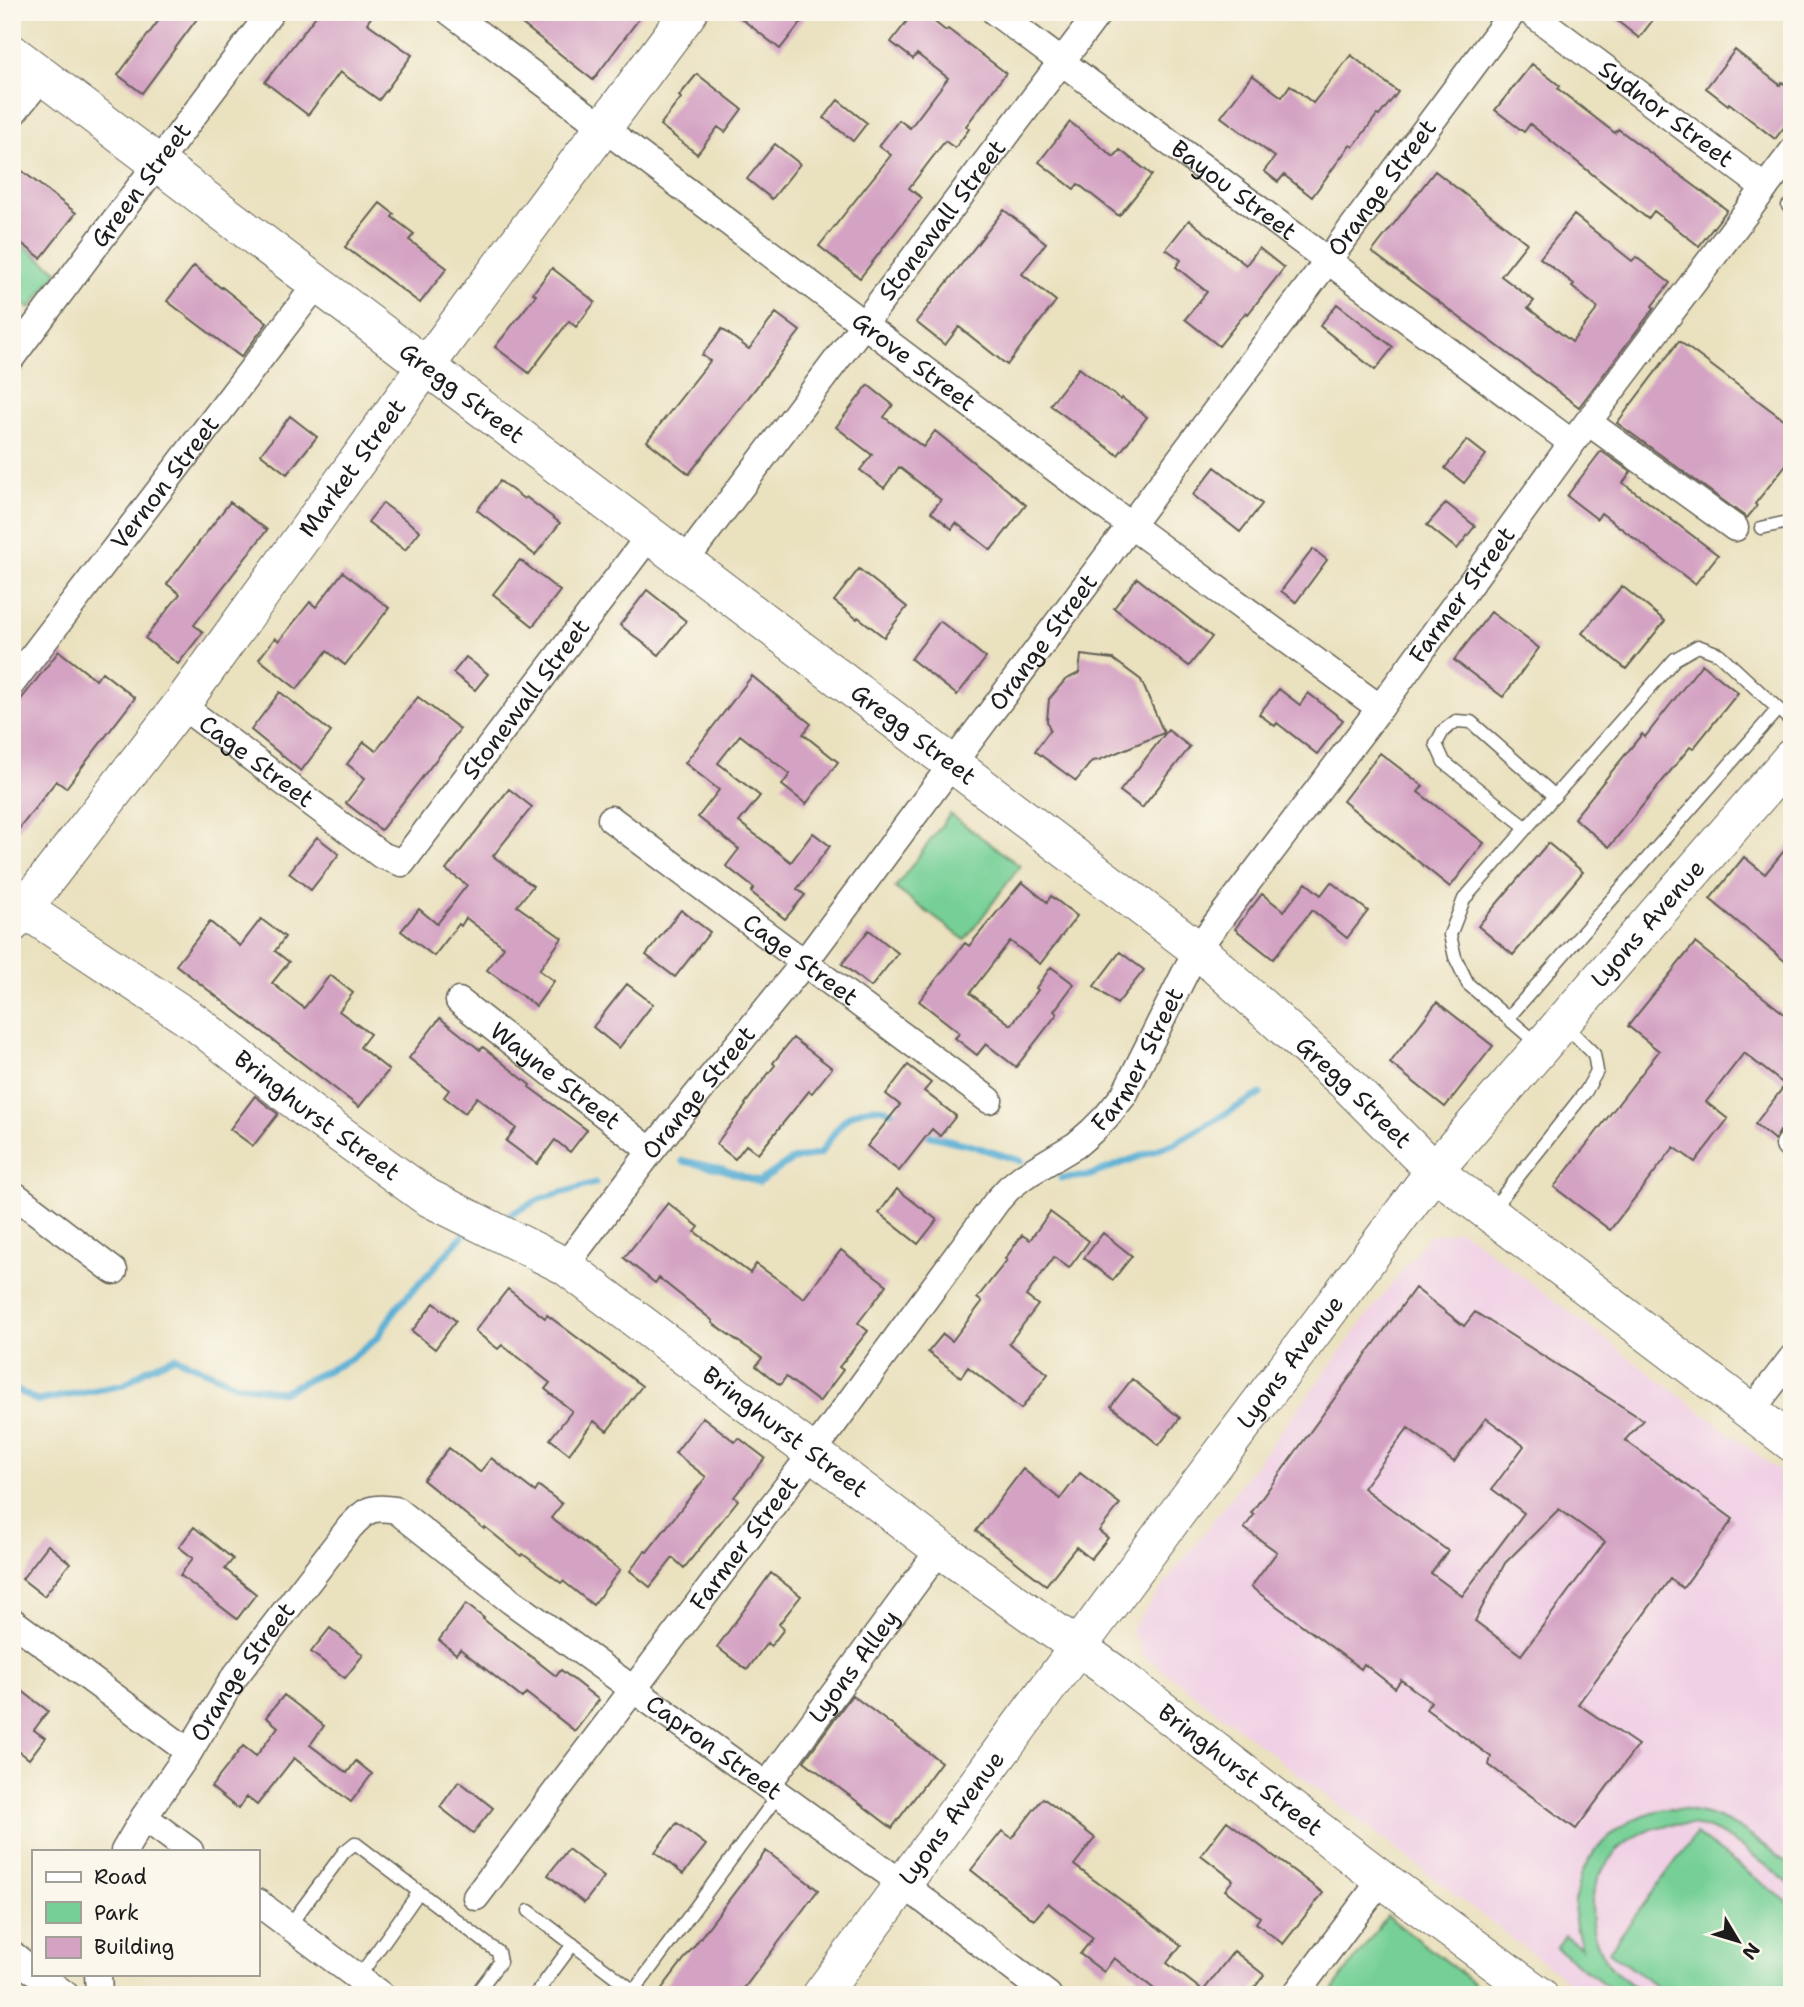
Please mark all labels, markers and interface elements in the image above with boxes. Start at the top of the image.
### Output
street label: Sydnor Street [1592,53,1740,175]
street label: Orange Street [1320,113,1444,263]
street label: Green Street [84,116,198,254]
street label: Stonewall Street [871,133,1013,307]
street label: Bayou Street [1164,133,1303,248]
street label: Grove Street [845,305,982,419]
street label: Gregg Street [393,335,531,451]
street label: Market Street [291,392,413,544]
street label: Vernon Street [104,409,226,556]
street label: Farmer Street [1402,520,1522,669]
street label: Orange Street [981,567,1105,717]
street label: Stonewall Street [455,612,597,786]
street label: Gregg Street [844,677,983,792]
street label: Cage Street [192,708,320,815]
street label: Lyons Avenue [1584,853,1712,994]
street label: Cage Street [736,906,865,1013]
street label: Farmer Street [1084,982,1191,1139]
street label: Wayne Street [483,1015,627,1137]
street label: Orange Street [635,1019,763,1166]
street label: Gregg Street [1289,1029,1419,1156]
street label: Bringhurst Street [227,1043,406,1188]
street label: Lyons Avenue [1230,1289,1351,1435]
street label: Bringhurst Street [696,1359,874,1505]
street label: Farmer Street [683,1469,805,1617]
street label: Orange Street [183,1596,302,1748]
street label: Lyons Alley [801,1603,906,1730]
street label: Capron Street [639,1687,788,1807]
street label: Bringhurst Street [1151,1697,1329,1844]
street label: Lyons Avenue [891,1744,1012,1892]
legend [32,1850,259,1976]
text: Road [94,1863,147,1891]
text: Park [94,1899,139,1927]
north arrow [1702,1906,1772,1976]
text: Building [94,1933,174,1961]
text: N [1737,1938,1765,1965]

